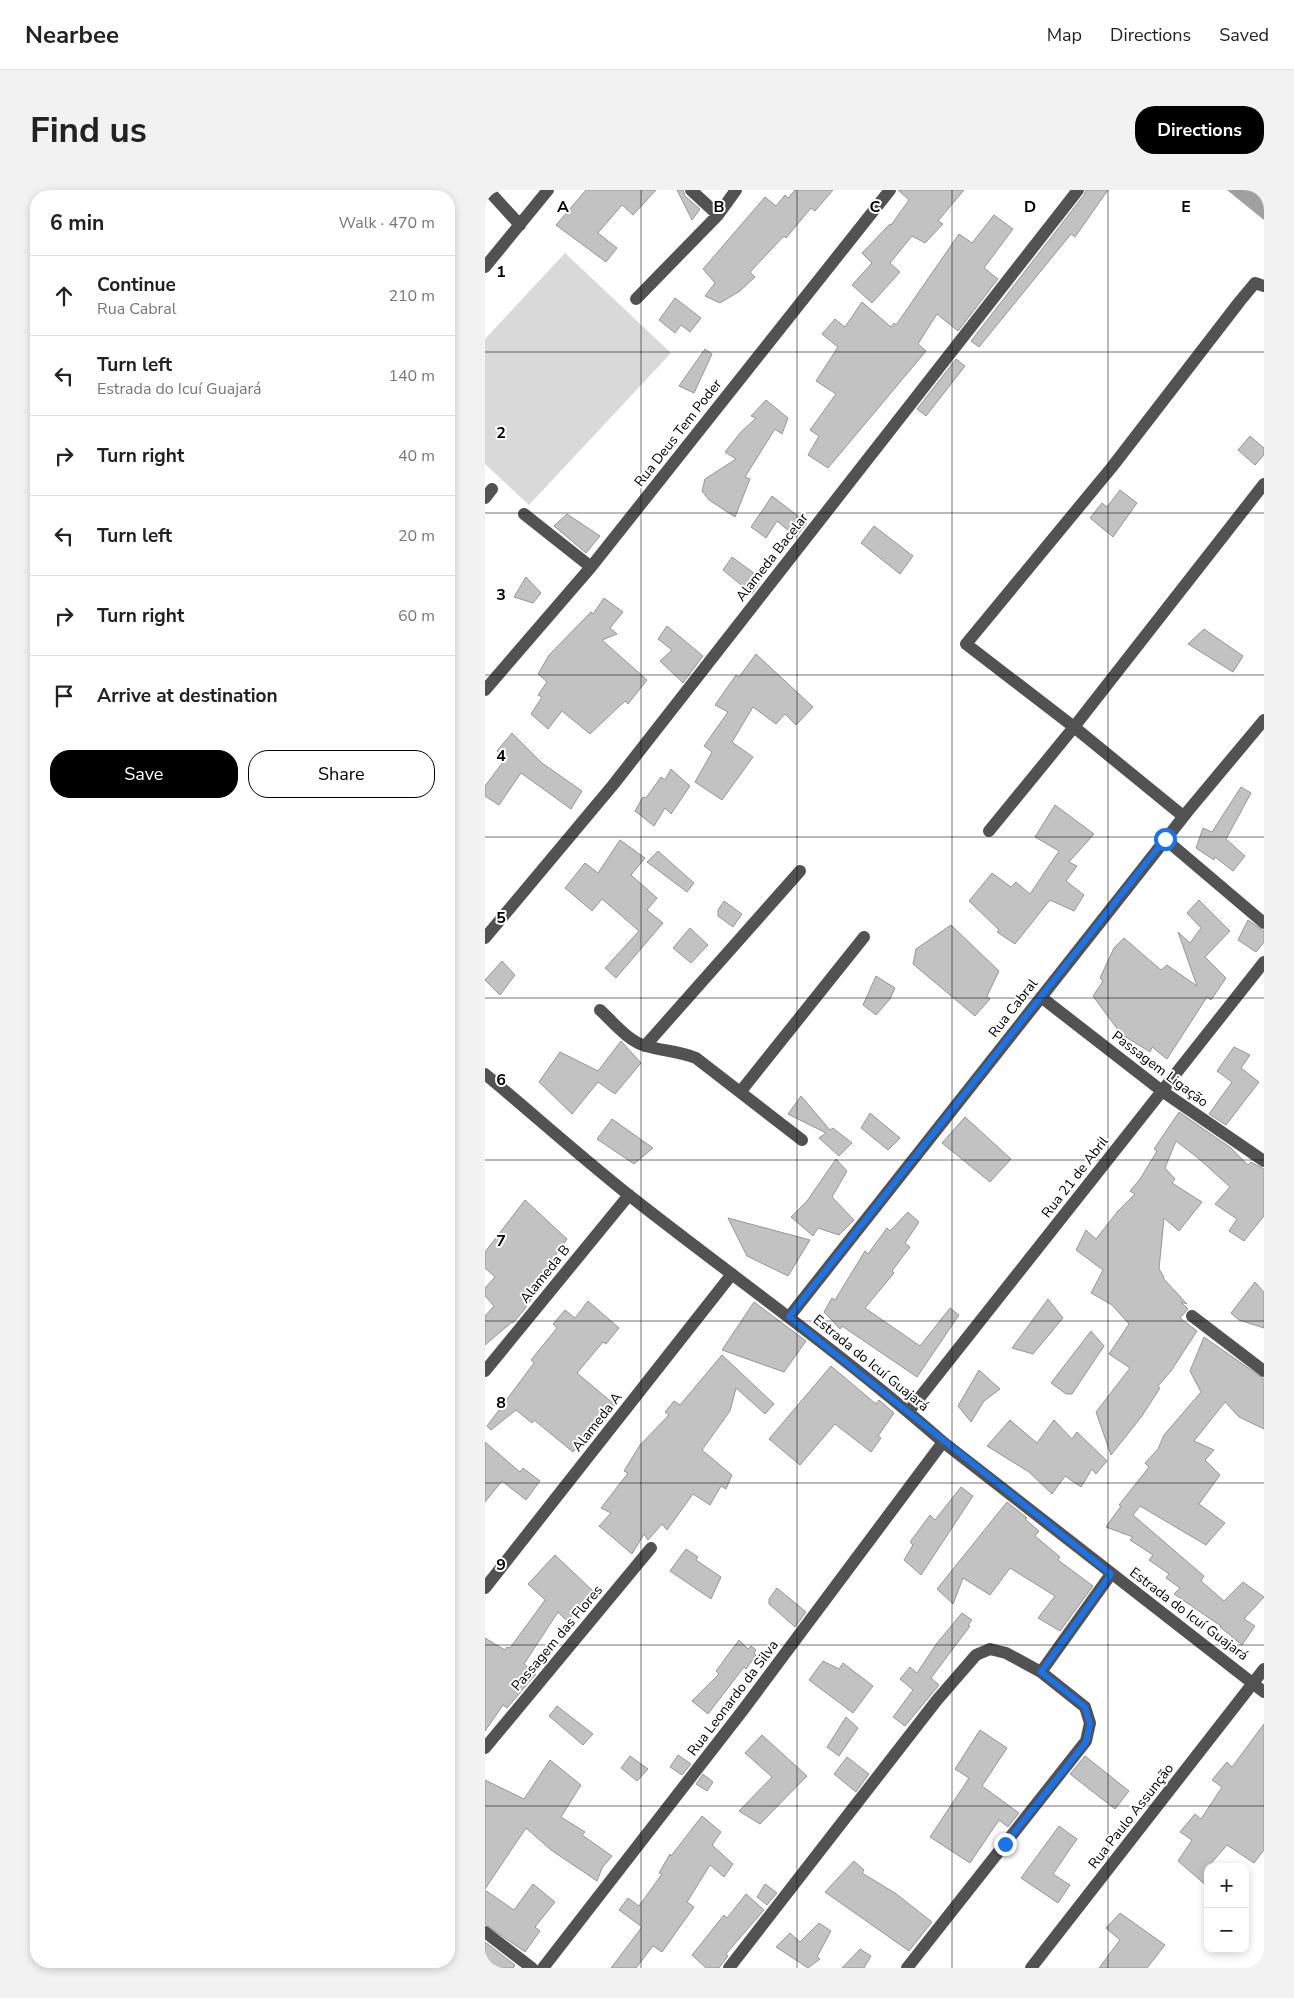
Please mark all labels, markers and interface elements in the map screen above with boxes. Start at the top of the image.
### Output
text: Nearbee [25,19,119,51]
text: Map [1047,23,1082,47]
text: Directions [1110,23,1191,47]
text: Saved [1219,23,1269,47]
button: Directions [1135,106,1264,154]
text: Find us [30,107,147,154]
text: A [557,196,569,218]
text: B [713,196,725,218]
text: C [870,196,881,218]
text: D [1024,196,1036,218]
text: E [1181,196,1191,218]
text: 6 min [50,209,104,237]
text: Walk · 470 m [339,212,435,234]
text: 1 [496,261,506,283]
text: Continue [97,272,176,298]
icon: ahead [50,282,78,310]
text: 210 m [388,285,435,307]
text: Rua Cabral [97,298,176,320]
text: Turn left [97,352,172,378]
icon: left [50,362,78,390]
text: 140 m [388,365,435,387]
street label: Rua Deus Tem Poder [630,375,726,491]
text: Estrada do Icuí Guajará [97,378,262,400]
text: 2 [496,422,506,444]
icon: right [50,442,78,470]
text: Turn right [97,443,184,469]
text: 40 m [398,445,435,467]
street label: Alameda Bacelar [731,509,813,605]
icon: left [50,522,78,550]
text: Turn left [97,523,172,549]
text: 20 m [398,525,435,547]
text: 3 [496,584,506,606]
icon: right [50,602,78,630]
text: Turn right [97,603,184,629]
text: 60 m [398,605,435,627]
icon: arrive [50,682,78,710]
text: Arrive at destination [97,683,278,709]
text: 4 [496,745,506,767]
button: Save [50,750,238,798]
button: Share [248,750,435,798]
route start [1154,828,1177,851]
text: 5 [496,907,506,929]
street label: Rua Cabral [984,974,1042,1041]
street label: Passagem Ligação [1108,1026,1212,1112]
text: 6 [496,1069,506,1091]
street label: Rua 21 de Abril [1037,1132,1113,1222]
text: 7 [496,1230,506,1252]
street label: Alameda B [516,1241,574,1307]
street label: Estrada do Icuí Guajará [809,1310,933,1416]
street label: Alameda A [568,1388,626,1456]
text: 8 [496,1392,506,1414]
text: 9 [496,1554,506,1576]
street label: Estrada do Icuí Guajará [1126,1563,1252,1665]
street label: Passagem das Flores [507,1581,607,1695]
street label: Rua Leonardo da Silva [683,1636,783,1760]
street label: Rua Paulo Assunção [1084,1759,1178,1872]
route end [994,1833,1017,1856]
map controls [1204,1863,1249,1953]
button: + [1204,1863,1249,1908]
button: − [1204,1908,1249,1953]

